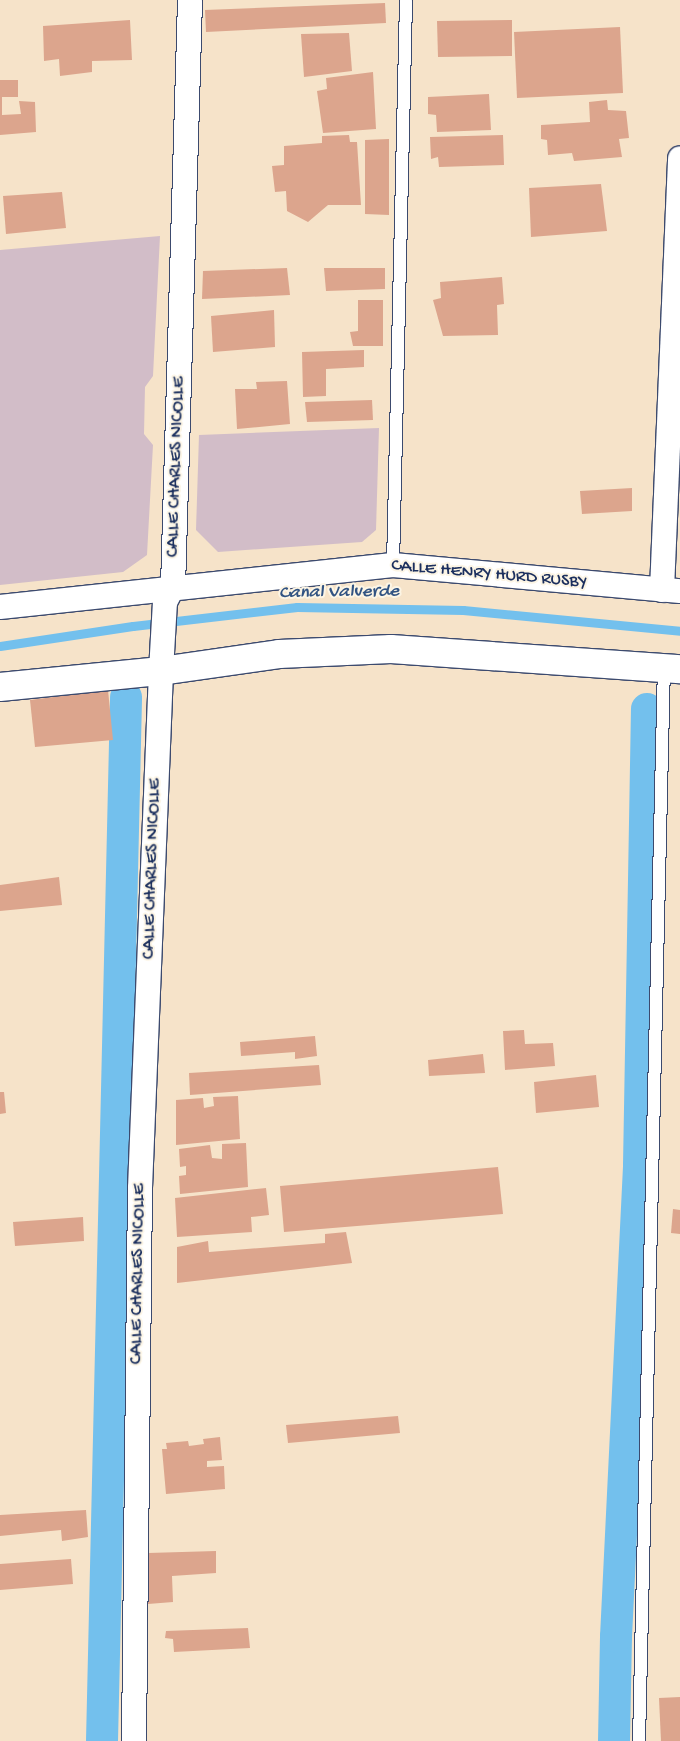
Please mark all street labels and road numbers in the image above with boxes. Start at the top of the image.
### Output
street label: CALLE CHARLES NICOLLE [163,376,191,558]
street label: CALLE HENRY HURD RUSBY [390,556,588,594]
street label: CALLE CHARLES NICOLLE [139,778,167,960]
street label: CALLE CHARLES NICOLLE [127,1184,151,1364]

